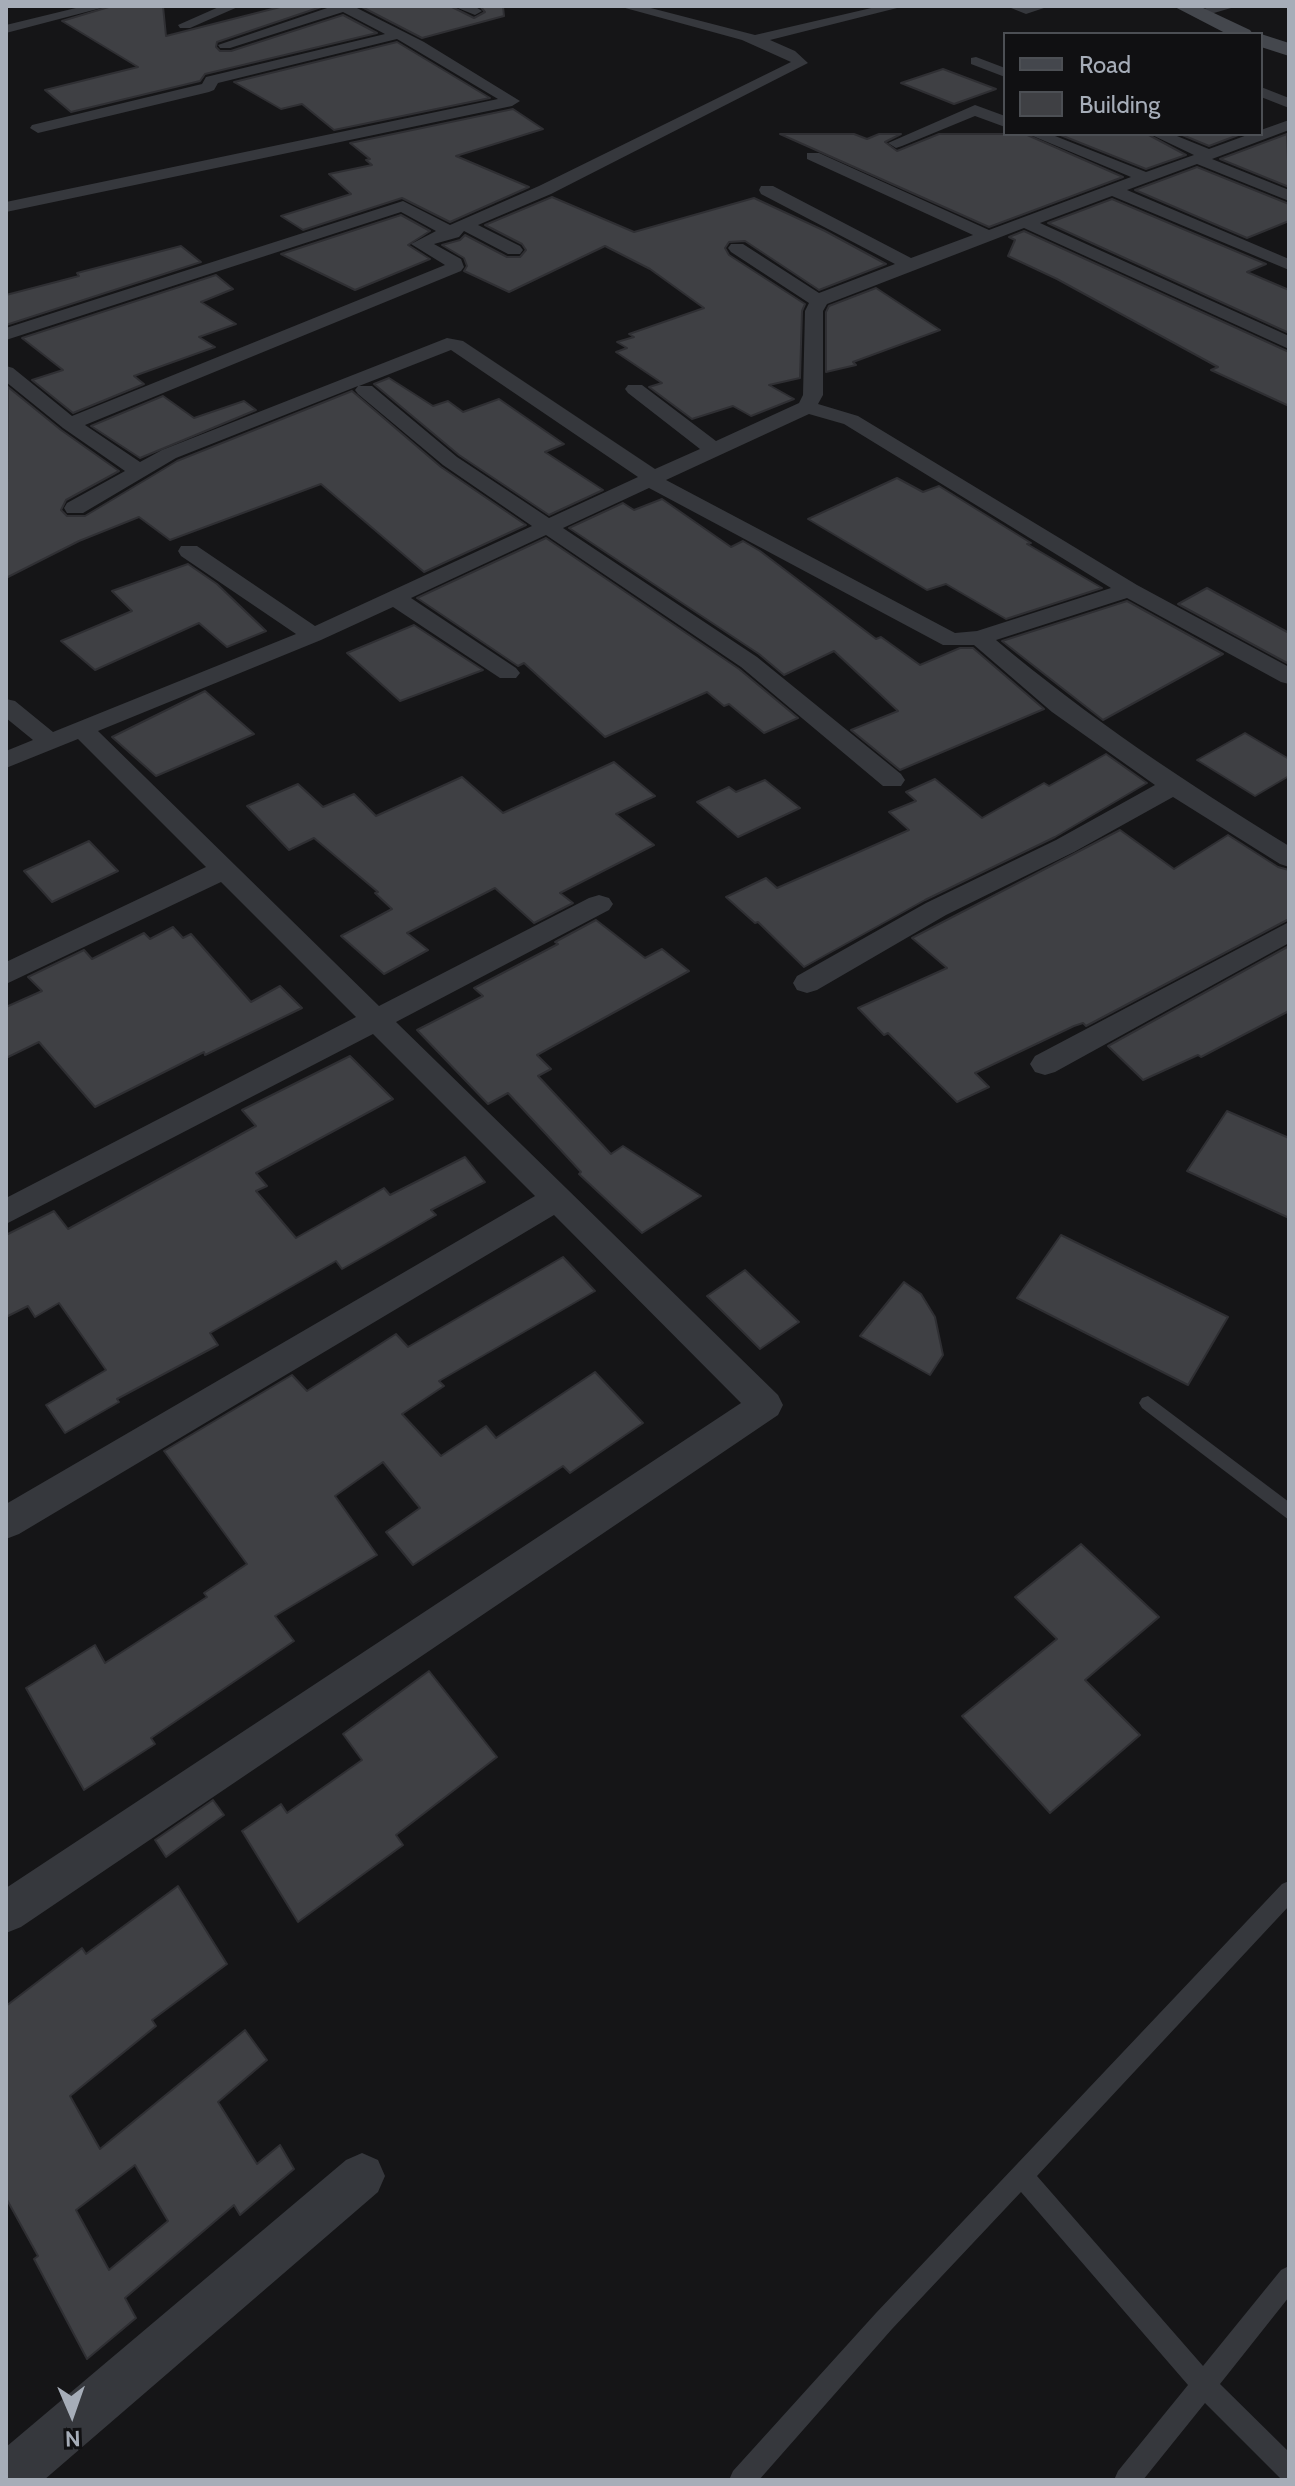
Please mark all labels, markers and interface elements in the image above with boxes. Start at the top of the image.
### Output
legend [1003,32,1263,136]
text: Road [1079,50,1131,79]
text: Building [1079,90,1160,119]
north arrow [32,2374,112,2454]
text: N [65,2425,81,2452]

